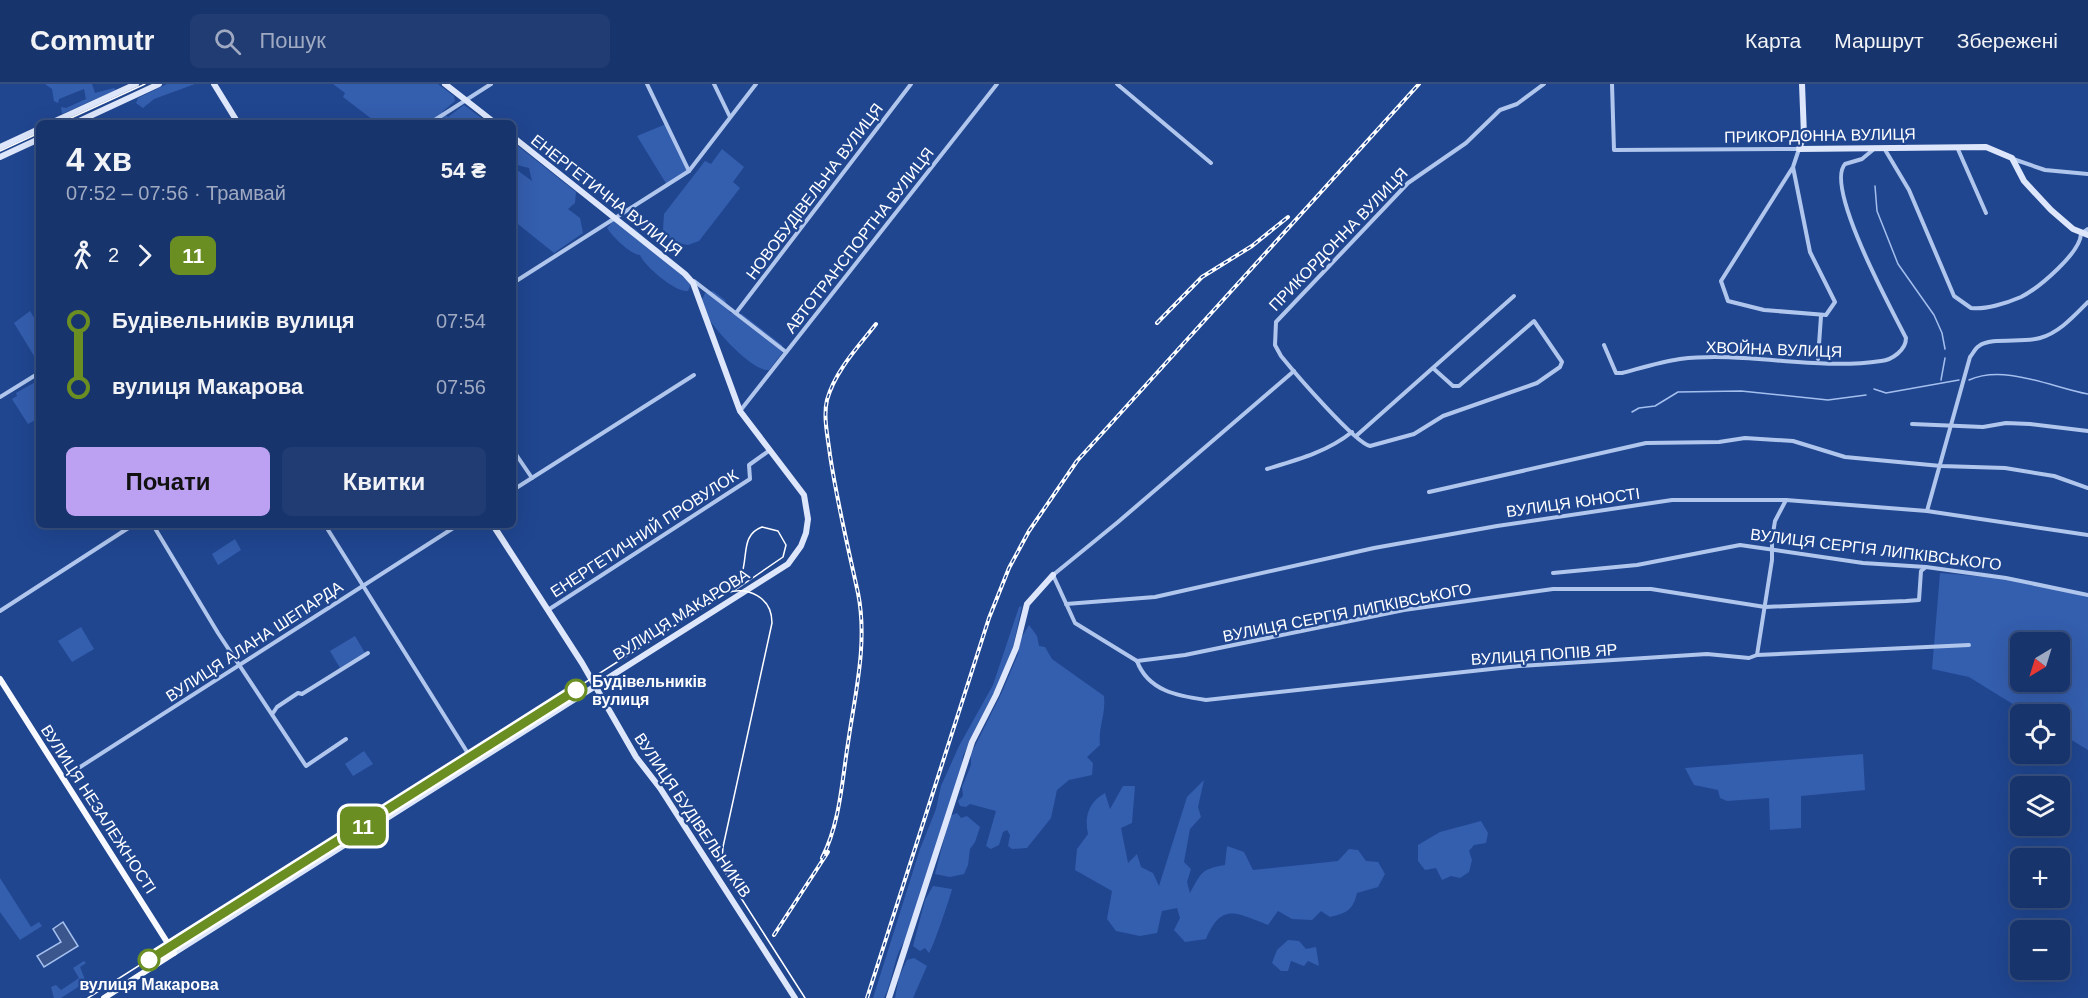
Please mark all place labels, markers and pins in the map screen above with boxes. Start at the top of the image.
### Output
place label: Будівельників вулиця [592,673,707,708]
marker: Будівельників вулиця [565,679,587,701]
marker: вулиця Макарова [138,949,160,971]
place label: вулиця Макарова [79,976,219,993]

